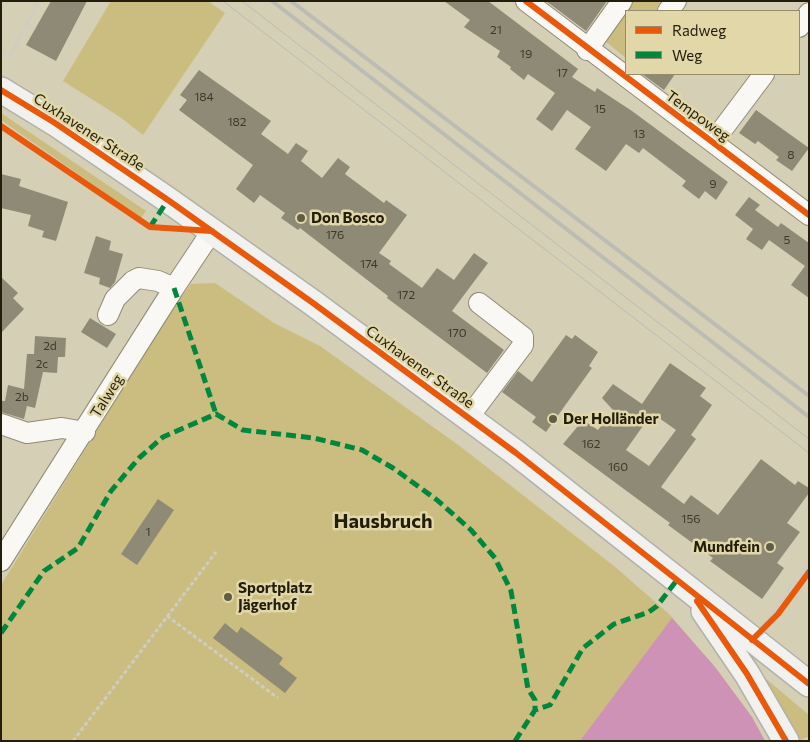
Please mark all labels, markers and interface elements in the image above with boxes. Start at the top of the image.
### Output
legend [625,10,800,75]
text: Radweg [672,21,726,39]
house number: 21 [490,23,502,37]
text: Weg [672,46,702,64]
house number: 19 [520,47,532,61]
house number: 17 [556,66,568,80]
street label: Tempoweg [662,87,734,145]
street label: Cuxhavener Straße [30,89,148,175]
house number: 184 [194,90,214,104]
house number: 15 [594,102,606,116]
house number: 182 [227,115,247,129]
house number: 13 [633,127,645,141]
house number: 8 [787,148,795,162]
house number: 9 [709,177,717,191]
place label: Don Bosco [311,209,384,227]
marker: Don Bosco [295,212,307,224]
house number: 176 [326,228,344,242]
house number: 5 [784,233,790,247]
house number: 174 [360,257,378,271]
house number: 172 [397,288,415,302]
street label: Cuxhavener Straße [362,322,478,412]
house number: 170 [447,326,467,340]
house number: 2d [43,339,57,353]
house number: 2c [36,357,48,371]
street label: Talweg [87,371,127,421]
house number: 2b [15,390,29,404]
place label: Der Holländer [563,410,659,428]
marker: Der Holländer [547,413,559,425]
house number: 162 [581,437,601,451]
house number: 160 [608,460,628,474]
district label: Hausbruch [333,509,433,533]
house number: 156 [681,512,701,526]
house number: 1 [145,525,151,539]
place label: Mundfein [693,538,760,556]
marker: Mundfein [764,541,776,553]
place label: Sportplatz Jägerhof [238,579,312,614]
marker: Sportplatz Jägerhof [222,591,234,603]

